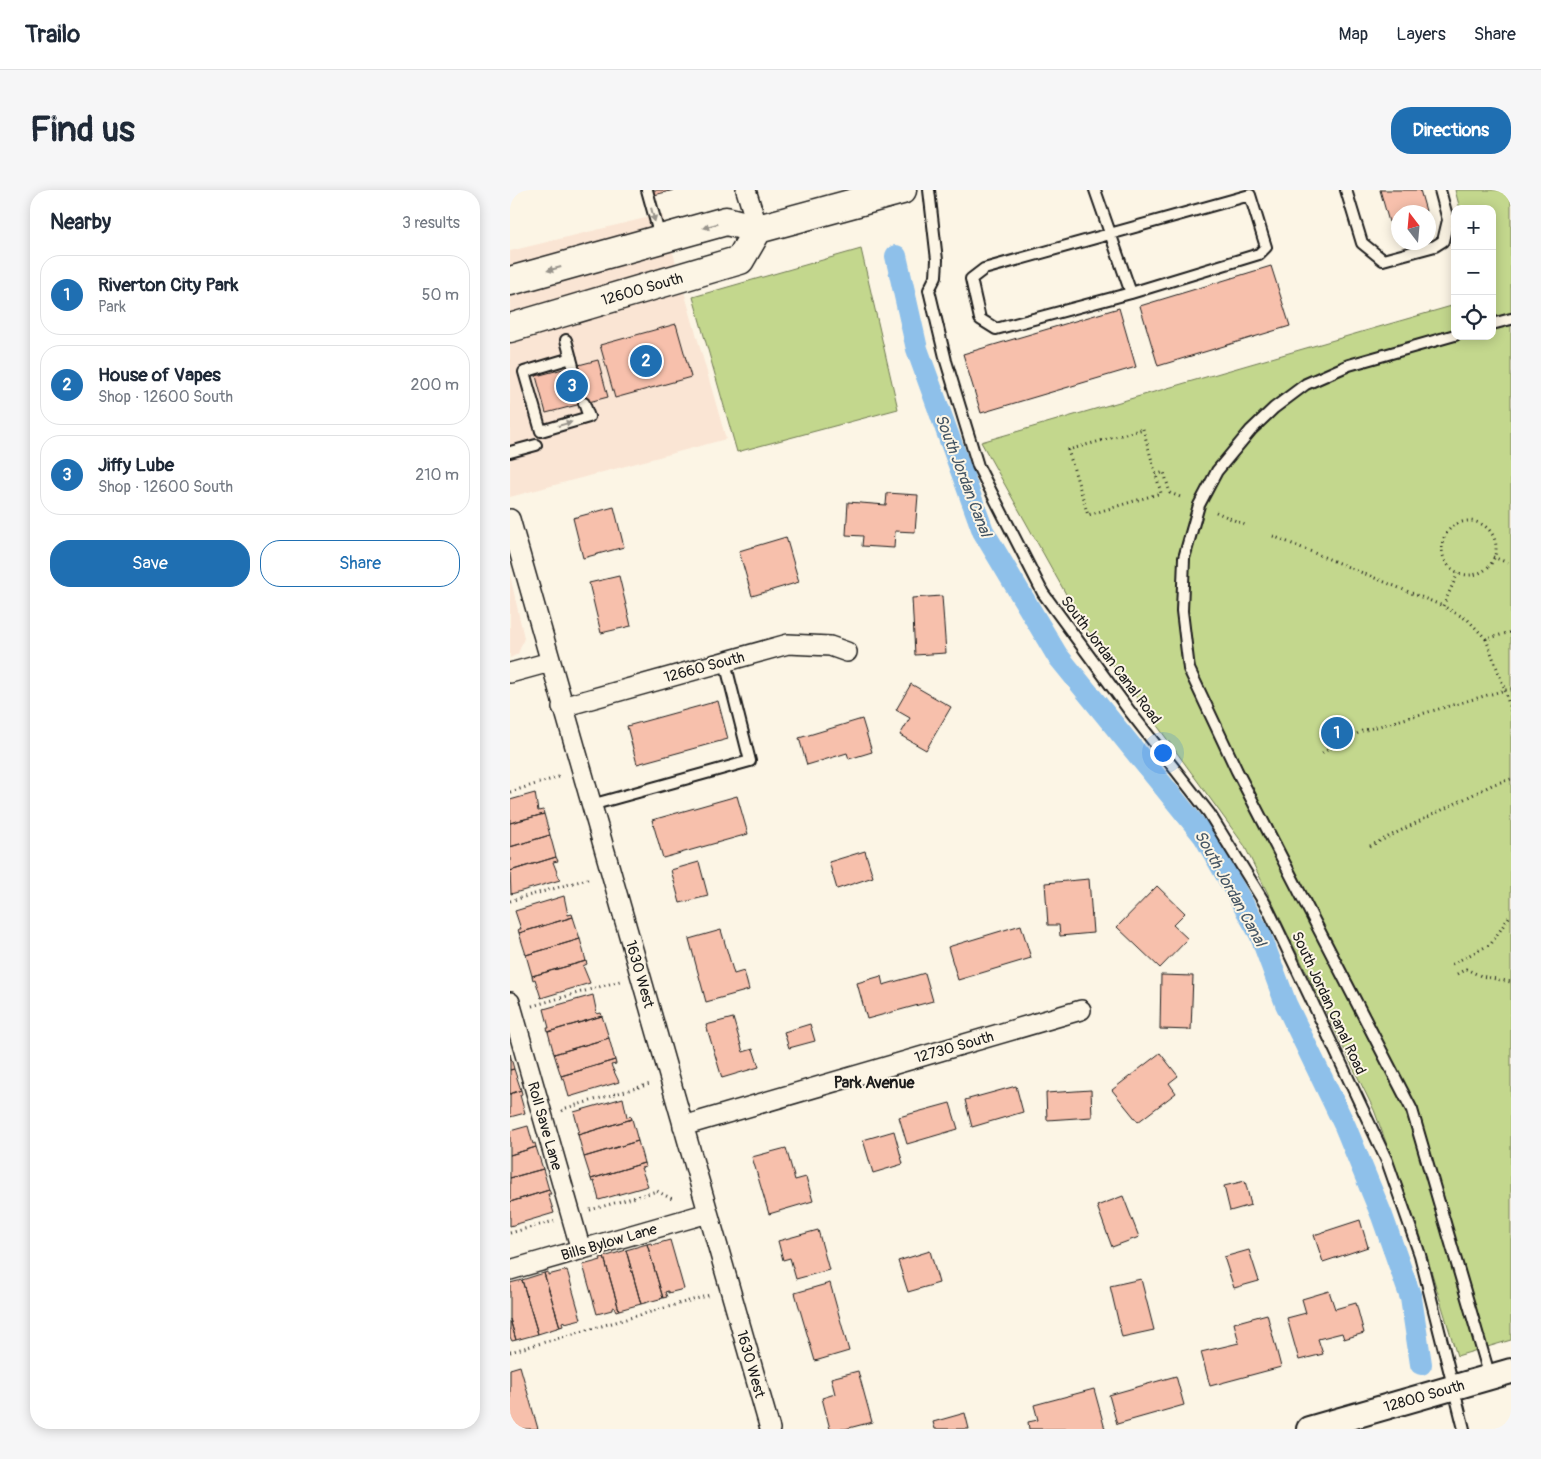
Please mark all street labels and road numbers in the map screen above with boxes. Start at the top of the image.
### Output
street label: 12600 South [599,269,685,310]
street label: South Jordan Canal Road [1056,592,1165,728]
street label: 12660 South [662,648,747,687]
street label: South Jordan Canal Road [1287,929,1370,1078]
street label: 1630 West [621,938,658,1011]
street label: 12730 South [912,1027,996,1068]
street label: Roll Save Lane [523,1080,566,1173]
street label: Bills Bylow Lane [559,1220,660,1265]
street label: 1630 West [732,1328,769,1401]
street label: 12800 South [1382,1376,1467,1417]

